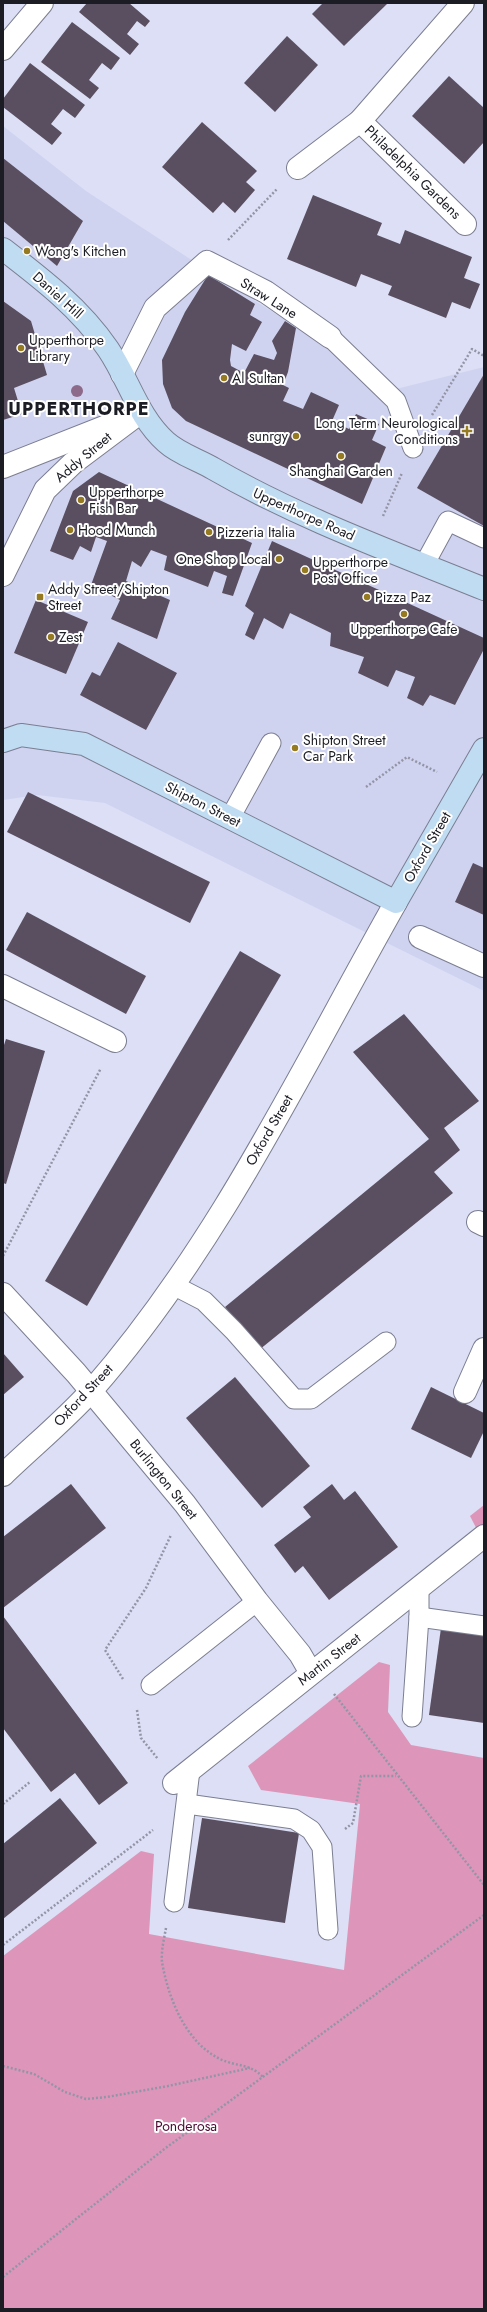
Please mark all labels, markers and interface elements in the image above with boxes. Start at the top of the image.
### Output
street label: Philadelphia Gardens [360,121,466,224]
place label: Wong's Kitchen [35,241,126,261]
marker: Wong's Kitchen [22,246,32,256]
street label: Daniel Hill [28,267,88,323]
street label: Straw Lane [237,273,301,323]
place label: Upperthorpe Library [29,330,104,366]
marker: Upperthorpe Library [16,343,26,353]
place label: Al Sultan [232,368,284,388]
marker: Al Sultan [219,373,229,383]
district label: UPPERTHORPE [8,396,150,422]
place label: Long Term Neurological Conditions [316,413,458,449]
marker: Long Term Neurological Conditions [461,425,473,437]
place label: sunrgy [249,426,289,446]
street label: Addy Street [50,427,116,487]
marker: sunrgy [291,431,301,441]
marker: Shanghai Garden [336,451,346,461]
place label: Shanghai Garden [289,461,393,481]
place label: Upperthorpe Fish Bar [89,482,164,518]
street label: Upperthorpe Road [250,483,358,545]
marker: Upperthorpe Fish Bar [76,495,86,505]
place label: Hood Munch [78,520,156,540]
place label: Pizzeria Italia [217,522,295,542]
marker: Hood Munch [65,525,75,535]
marker: Pizzeria Italia [204,527,214,537]
place label: One Shop Local [176,549,271,569]
place label: Upperthorpe Post Office [313,552,388,588]
marker: One Shop Local [274,554,284,564]
marker: Upperthorpe Post Office [300,565,310,575]
place label: Addy Street/Shipton Street [48,579,169,615]
place label: Pizza Paz [375,587,432,607]
marker: Addy Street/Shipton Street [35,592,45,602]
marker: Pizza Paz [362,592,372,602]
marker: Upperthorpe Cafe [399,609,409,619]
place label: Upperthorpe Cafe [351,619,457,639]
place label: Zest [59,627,83,647]
marker: Zest [46,632,56,642]
place label: Shipton Street Car Park [303,730,386,766]
marker: Shipton Street Car Park [290,743,300,753]
street label: Shipton Street [162,776,245,832]
street label: Oxford Street [399,807,456,886]
street label: Oxford Street [241,1090,298,1169]
street label: Oxford Street [49,1359,118,1431]
street label: Burlington Street [125,1435,203,1524]
street label: Martin Street [293,1628,365,1690]
park label: Ponderosa [155,2116,217,2136]

